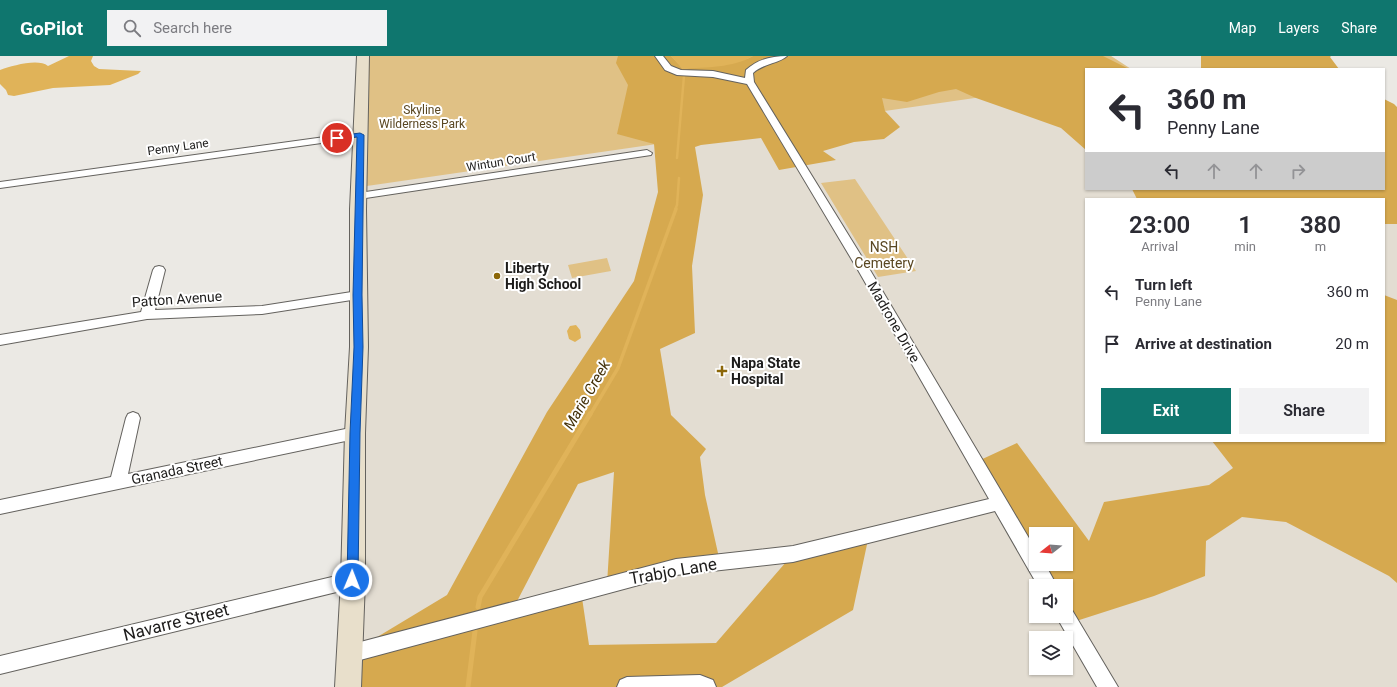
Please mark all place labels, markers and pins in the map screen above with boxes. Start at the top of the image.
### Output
pin [320,121,354,155]
place label: Liberty High School [505,260,581,292]
marker: Liberty High School [492,271,502,281]
place label: Napa State Hospital [731,355,801,387]
marker: Napa State Hospital [716,365,728,377]

